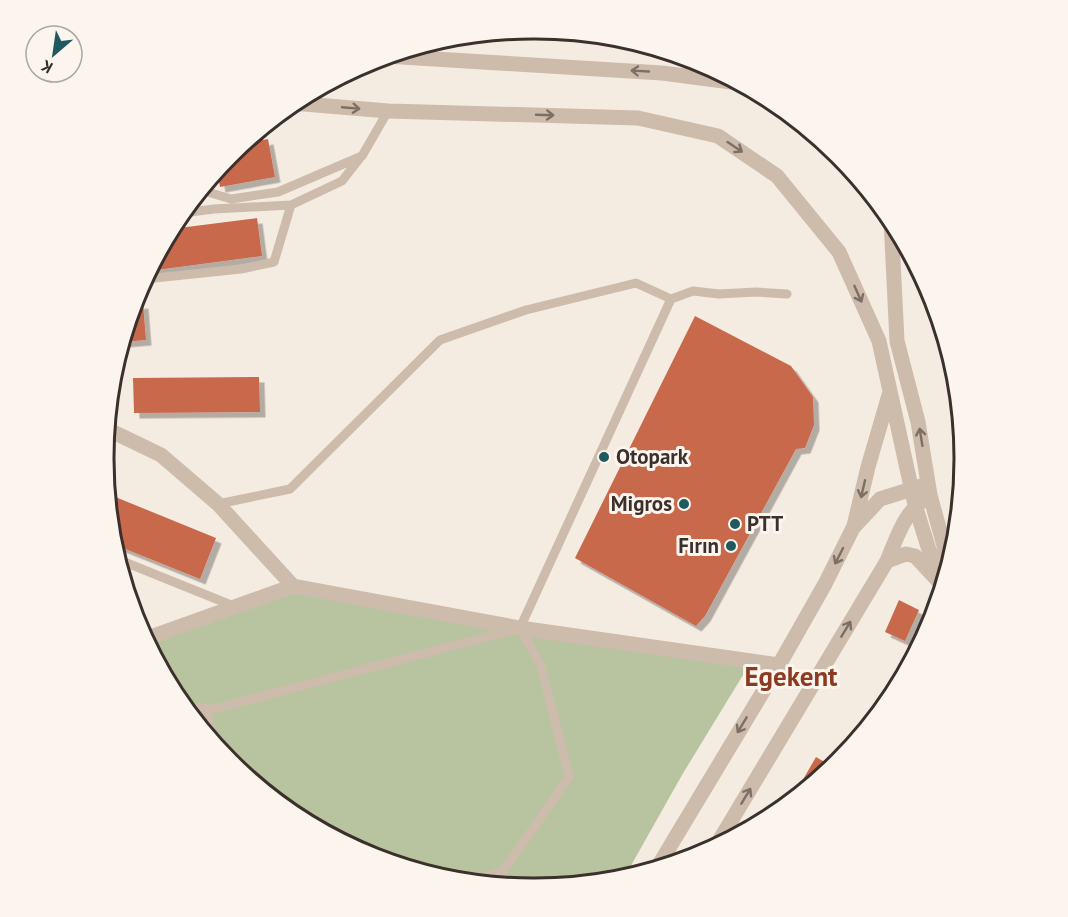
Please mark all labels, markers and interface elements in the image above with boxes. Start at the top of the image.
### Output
north arrow [24,24,84,84]
text: K [37,56,56,78]
one-way arrow [630,66,650,77]
one-way arrow [340,103,360,114]
one-way arrow [535,110,555,121]
one-way arrow [726,142,743,154]
one-way arrow [852,284,864,302]
one-way arrow [915,428,926,448]
place label: Otopark [616,443,689,470]
marker: Otopark [597,450,611,464]
one-way arrow [856,479,868,498]
place label: Migros [611,490,672,517]
marker: Migros [677,497,691,511]
place label: PTT [747,510,783,537]
marker: PTT [728,517,742,531]
place label: Fırın [678,532,719,559]
marker: Fırın [724,539,738,553]
one-way arrow [833,547,845,564]
one-way arrow [841,621,853,638]
district label: Egekent [744,659,838,693]
one-way arrow [736,716,748,733]
one-way arrow [741,788,753,805]

